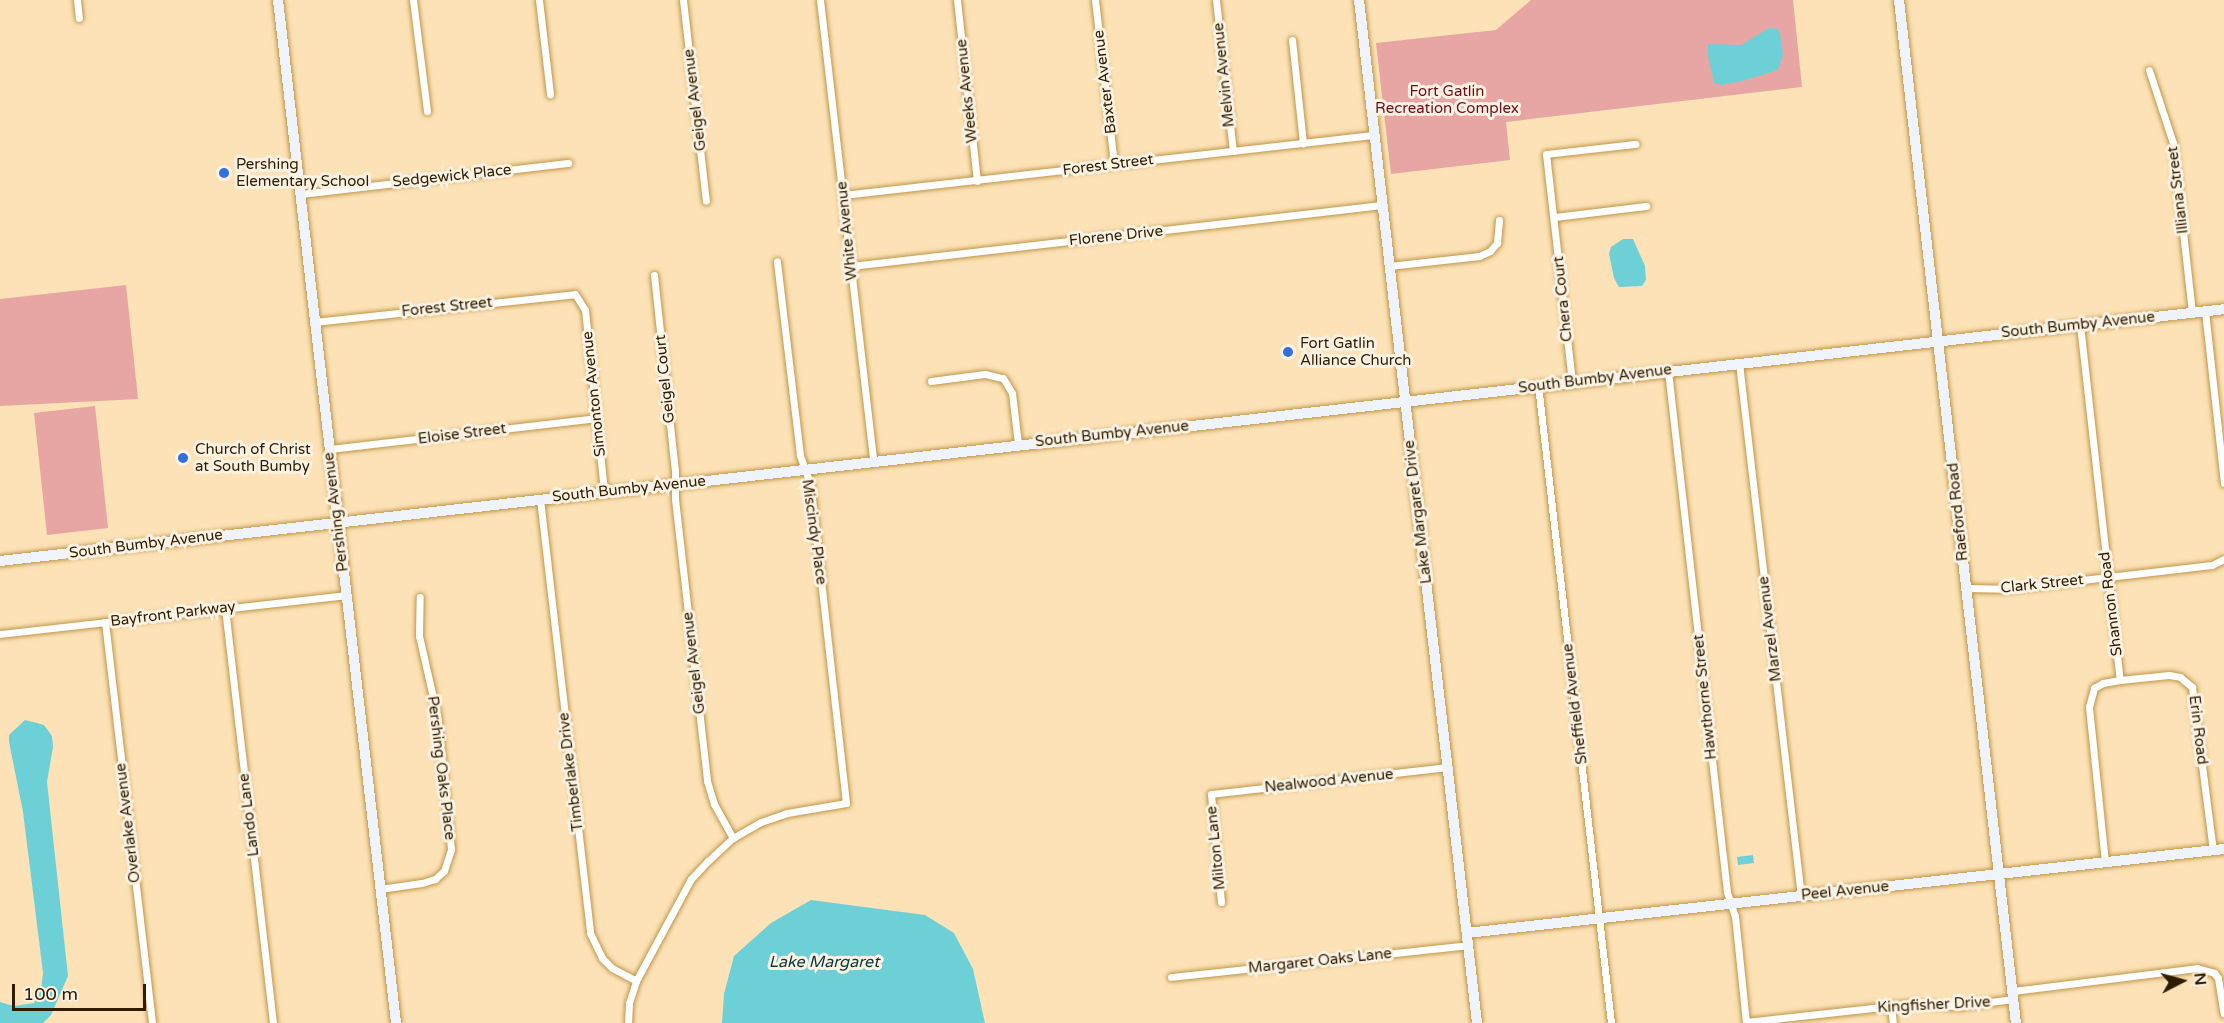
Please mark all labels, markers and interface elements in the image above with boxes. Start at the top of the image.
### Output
street label: Melvin Avenue [1210,22,1238,128]
street label: Baxter Avenue [1090,29,1120,135]
street label: Weeks Avenue [953,38,981,144]
street label: Geigel Avenue [680,48,710,152]
park label: Fort Gatlin Recreation Complex [1375,82,1519,117]
street label: Illiana Street [2164,145,2192,235]
street label: Forest Street [1062,151,1154,179]
place label: Pershing Elementary School [236,155,369,190]
street label: Sedgewick Place [392,161,512,191]
marker: Pershing Elementary School [217,166,231,180]
street label: White Avenue [833,180,861,282]
street label: Florene Drive [1068,222,1164,250]
street label: Chera Court [1550,255,1576,343]
street label: Forest Street [401,293,493,321]
street label: South Bumby Avenue [2000,308,2156,342]
street label: Simonton Avenue [578,330,610,458]
street label: Geigel Court [651,334,679,424]
place label: Fort Gatlin Alliance Church [1300,334,1411,369]
marker: Fort Gatlin Alliance Church [1281,345,1295,359]
street label: South Bumby Avenue [1517,361,1673,397]
street label: South Bumby Avenue [1034,417,1190,451]
street label: Eloise Street [417,420,507,448]
street label: Lake Margaret Drive [1400,439,1436,585]
place label: Church of Christ at South Bumby [195,440,311,475]
marker: Church of Christ at South Bumby [176,451,190,465]
street label: Pershing Avenue [320,451,352,573]
street label: Raeford Road [1944,462,1972,562]
street label: South Bumby Avenue [551,472,707,506]
street label: Miscindy Place [798,478,830,586]
street label: South Bumby Avenue [68,526,224,562]
street label: Shannon Road [2096,551,2126,657]
street label: Clark Street [2000,571,2084,597]
street label: Marzel Avenue [1755,575,1785,683]
street label: Bayfront Parkway [109,597,237,631]
street label: Geigel Avenue [679,611,709,715]
street label: Hawthorne Street [1689,633,1721,761]
street label: Sheffield Avenue [1559,643,1591,765]
street label: Erin Road [2185,694,2211,766]
street label: Pershing Oaks Place [423,695,459,841]
street label: Timberlake Drive [555,711,587,833]
street label: Overlake Avenue [112,762,144,884]
street label: Nealwood Avenue [1264,765,1394,797]
street label: Lando Lane [235,773,263,857]
street label: Milton Lane [1203,805,1229,891]
street label: Peel Avenue [1800,877,1890,905]
street label: Margaret Oaks Lane [1247,945,1393,977]
north arrow [2152,951,2212,1011]
water label: Lake Margaret [769,952,879,972]
scale bar [15,972,148,1010]
text: N [2189,972,2211,987]
text: 100 m [23,983,78,1005]
street label: Kingfisher Drive [1877,993,1991,1017]

